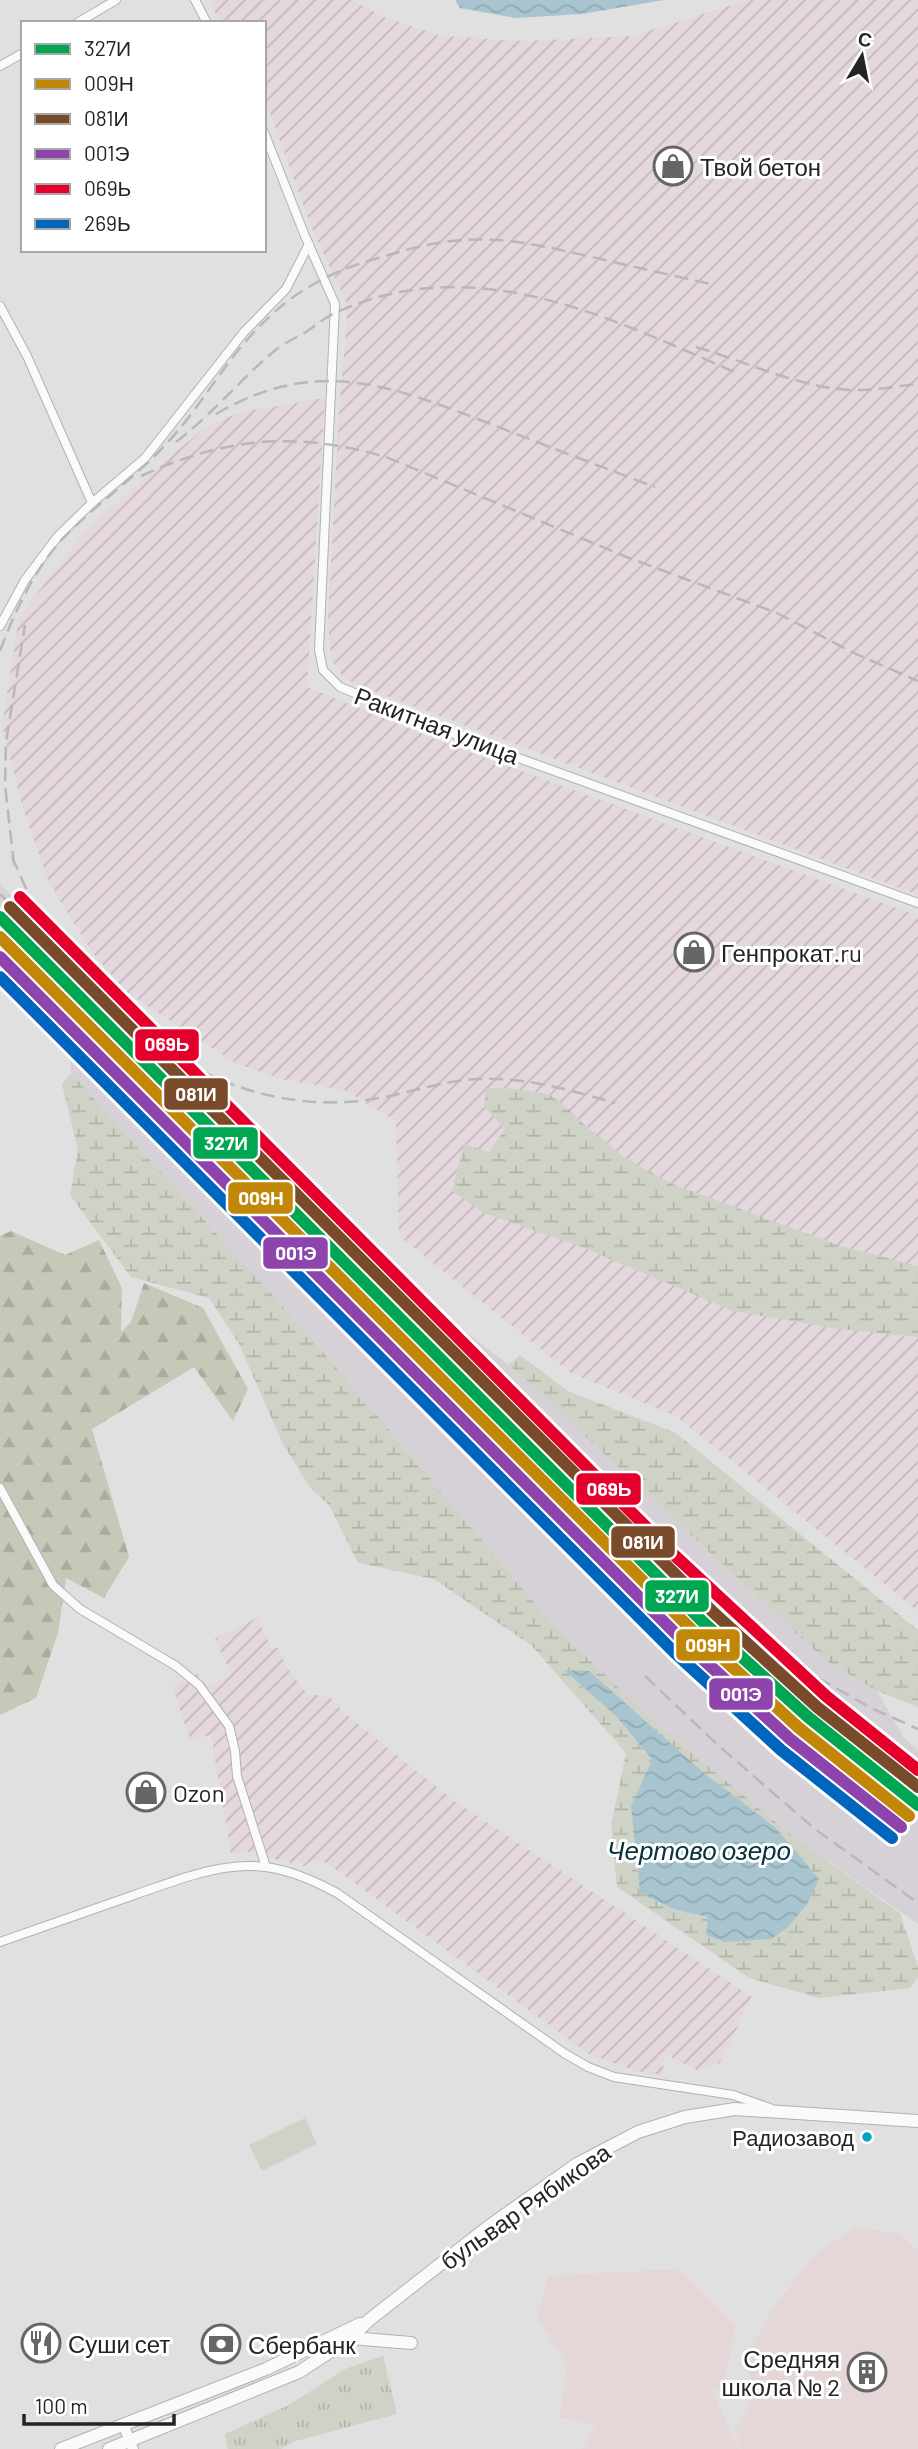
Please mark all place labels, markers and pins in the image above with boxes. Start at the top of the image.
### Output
shop icon: Твой бетон [652,145,694,187]
place label: Твой бетон [700,152,821,181]
shop icon: Генпрокат.ru [673,931,715,973]
place label: Генпрокат.ru [721,938,862,967]
shop icon: Ozon [125,1771,167,1813]
place label: Ozon [173,1778,225,1807]
place label: Радиозавод [732,2124,854,2151]
marker: Радиозавод [860,2130,874,2144]
restaurant icon: Суши сет [20,2322,62,2364]
bank icon: Сбербанк [200,2323,242,2365]
place label: Суши сет [68,2329,170,2358]
place label: Сбербанк [248,2330,356,2359]
place label: Средняя школа № 2 [722,2344,840,2401]
building icon: Средняя школа № 2 [846,2351,888,2393]

